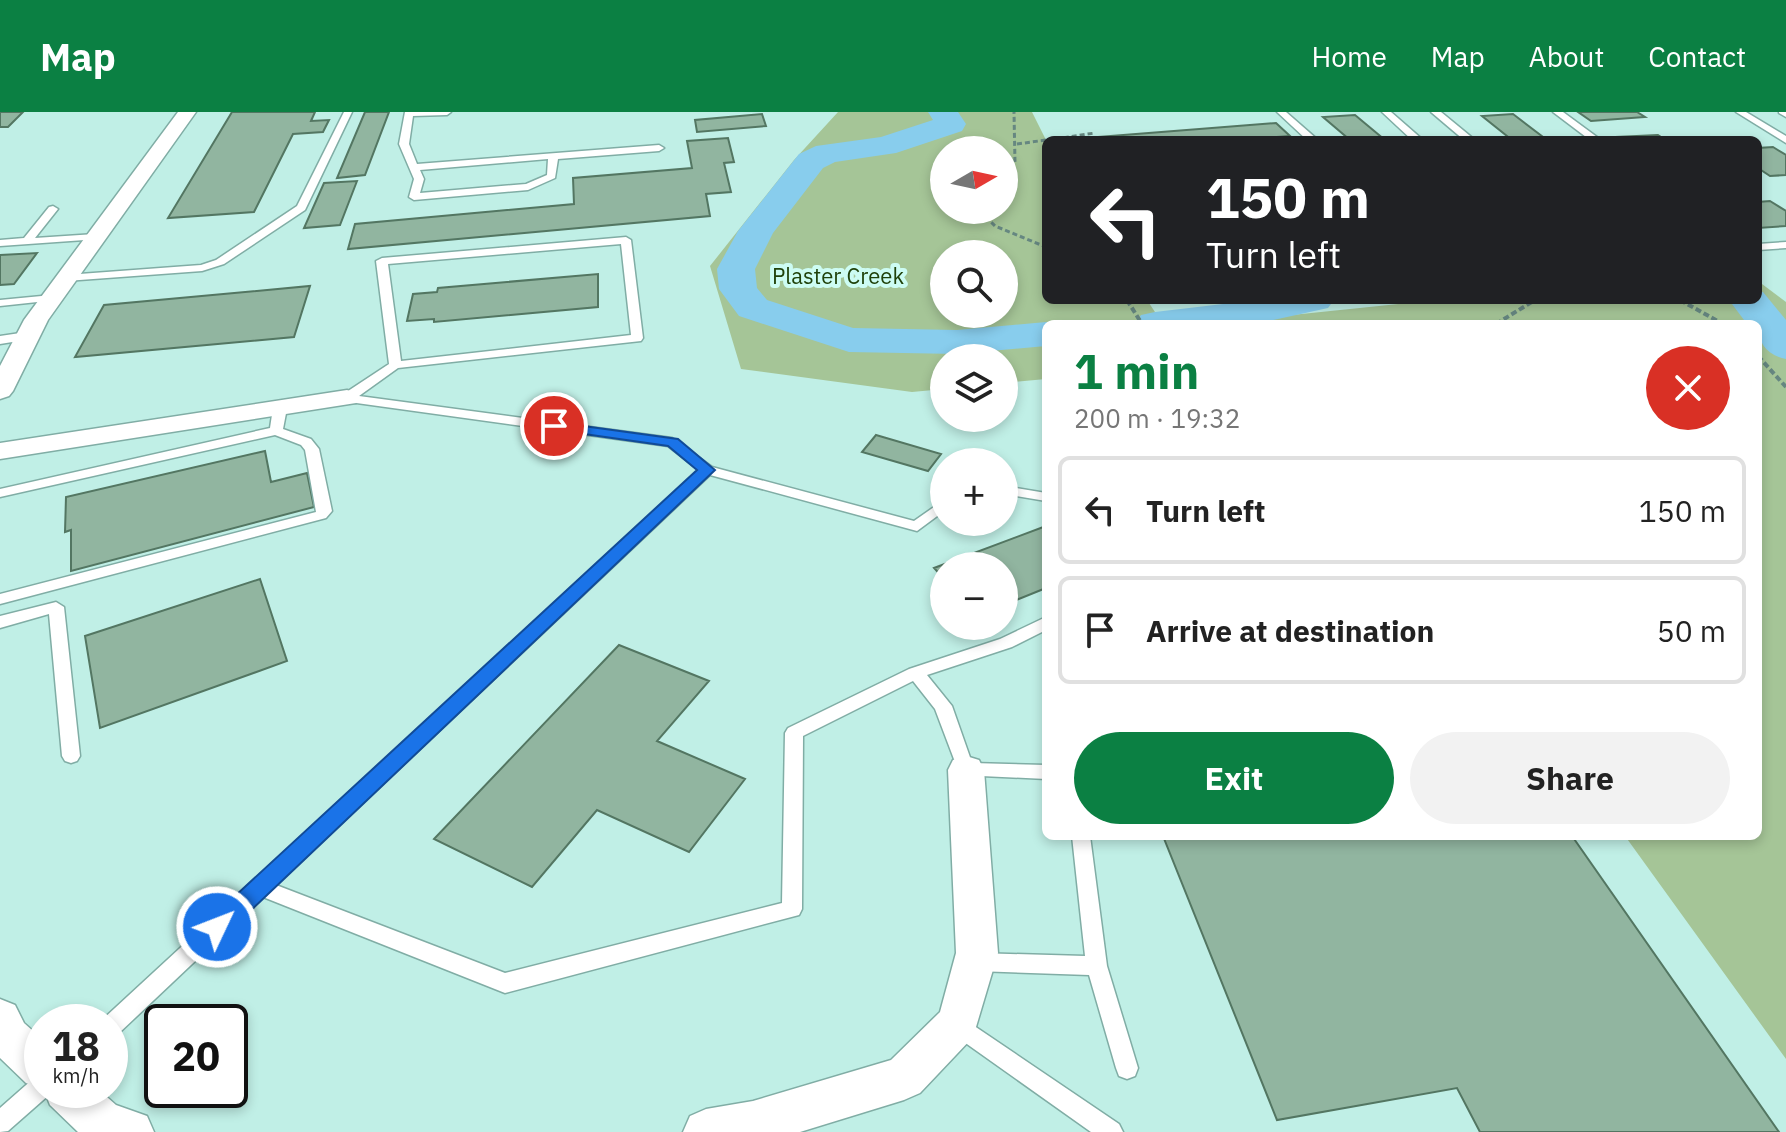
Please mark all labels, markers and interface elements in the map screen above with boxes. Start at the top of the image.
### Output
text: Map [40,32,116,81]
text: Home [1311,38,1387,75]
text: Map [1431,38,1485,75]
text: About [1529,38,1604,75]
text: Contact [1648,38,1746,75]
north arrow [930,136,1018,224]
map controls [930,136,1018,640]
text: 150 m [1206,161,1370,233]
icon: left [1074,168,1178,272]
text: Turn left [1206,231,1341,278]
button: search [930,240,1018,328]
park label: Plaster Creek [772,261,904,290]
text: 1 min [1074,340,1199,402]
button: layers [930,344,1018,432]
button: close [1646,346,1730,430]
pin [520,392,588,460]
text: 200 m · 19:32 [1074,401,1240,435]
icon: arrive [532,404,576,448]
button: + [930,448,1018,536]
icon: left [1078,488,1122,532]
text: Turn left [1146,491,1265,530]
text: 150 m [1639,491,1726,530]
button: − [930,552,1018,640]
icon: arrive [1078,608,1122,652]
text: Arrive at destination [1146,611,1434,650]
text: 50 m [1657,611,1726,650]
button: Exit [1074,732,1394,824]
button: Share [1410,732,1730,824]
position arrow [175,885,259,969]
speed limit sign: 20 [144,1004,248,1108]
text: 18 [52,1020,100,1072]
text: km/h [52,1062,100,1089]

